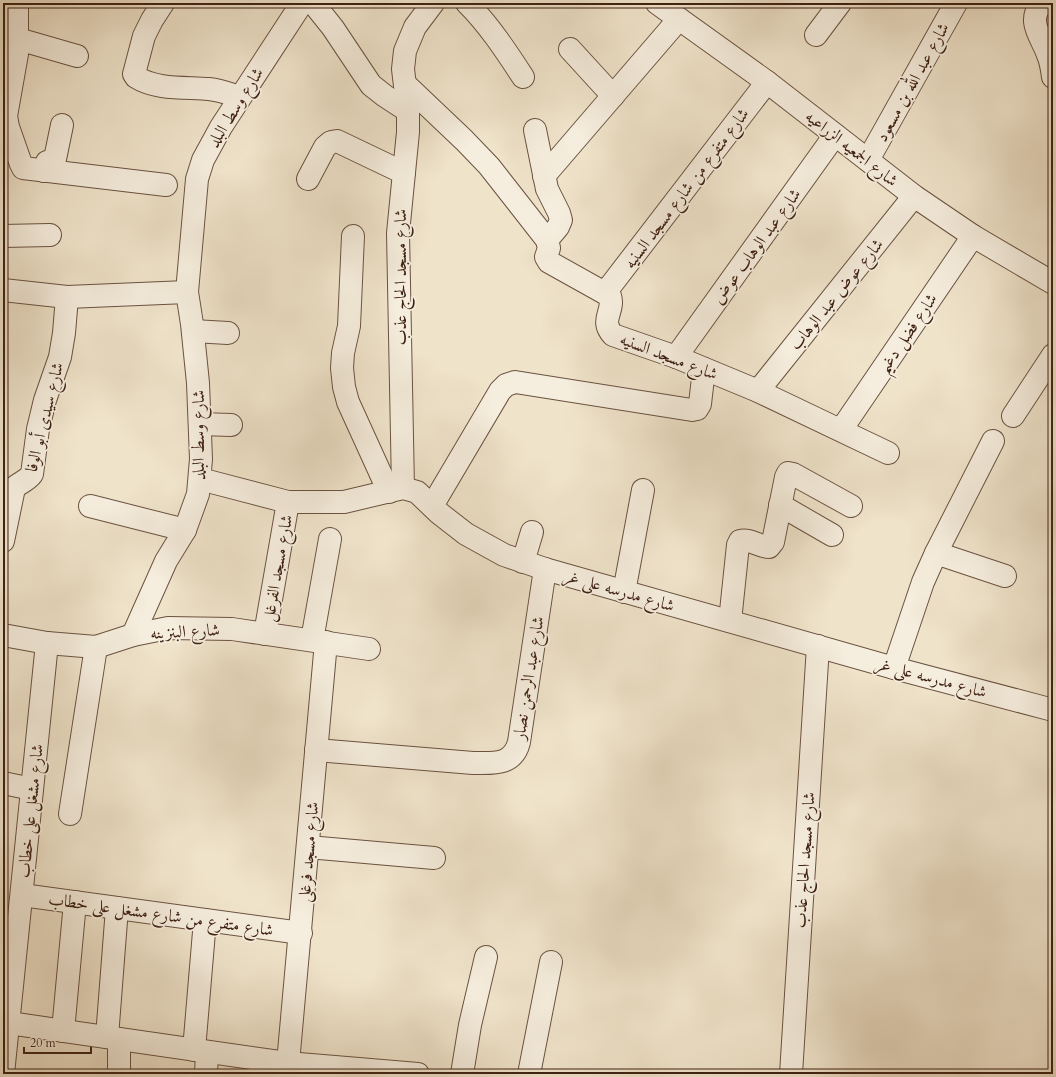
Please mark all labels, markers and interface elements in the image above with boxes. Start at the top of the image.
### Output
street label: شارع عبد الله بن مسعود [868,18,956,147]
street label: شارع وسط البلد [202,63,271,153]
street label: شارع متفرع من شارع مسجد السنيه [618,103,756,275]
street label: شارع الجمعيه الزراعيه [799,105,903,193]
street label: شارع عبد الوهاب عوض [707,184,808,310]
street label: شارع مسجد الحاج عذب [389,209,415,345]
street label: شارع عوض عبد الوهاب [784,233,890,356]
street label: شارع فضل دغيم [872,289,947,381]
street label: شارع مسجد السنيه [616,327,721,388]
street label: شارع سيدى أبو الوفا [19,360,71,475]
street label: شارع وسط البلد [187,390,212,480]
street label: شارع مسجد الفرغل [257,513,300,624]
street label: شارع مدرسه على غر [560,564,677,619]
street label: شارع عبد الرحمن نصار [507,615,552,744]
street label: شارع البنزينه [149,618,221,647]
street label: شارع مدرسه على غر [872,652,989,705]
street label: شارع مشغل على خطاب [12,743,51,879]
street label: شارع مسجد الحاج عذب [788,791,824,929]
street label: شارع مسجد فرغلى [293,801,326,903]
street label: شارع متفرع من شارع مشغل على خطاب [47,887,275,944]
scale bar [24,1029,91,1055]
text: 20 m [30,1035,57,1051]

